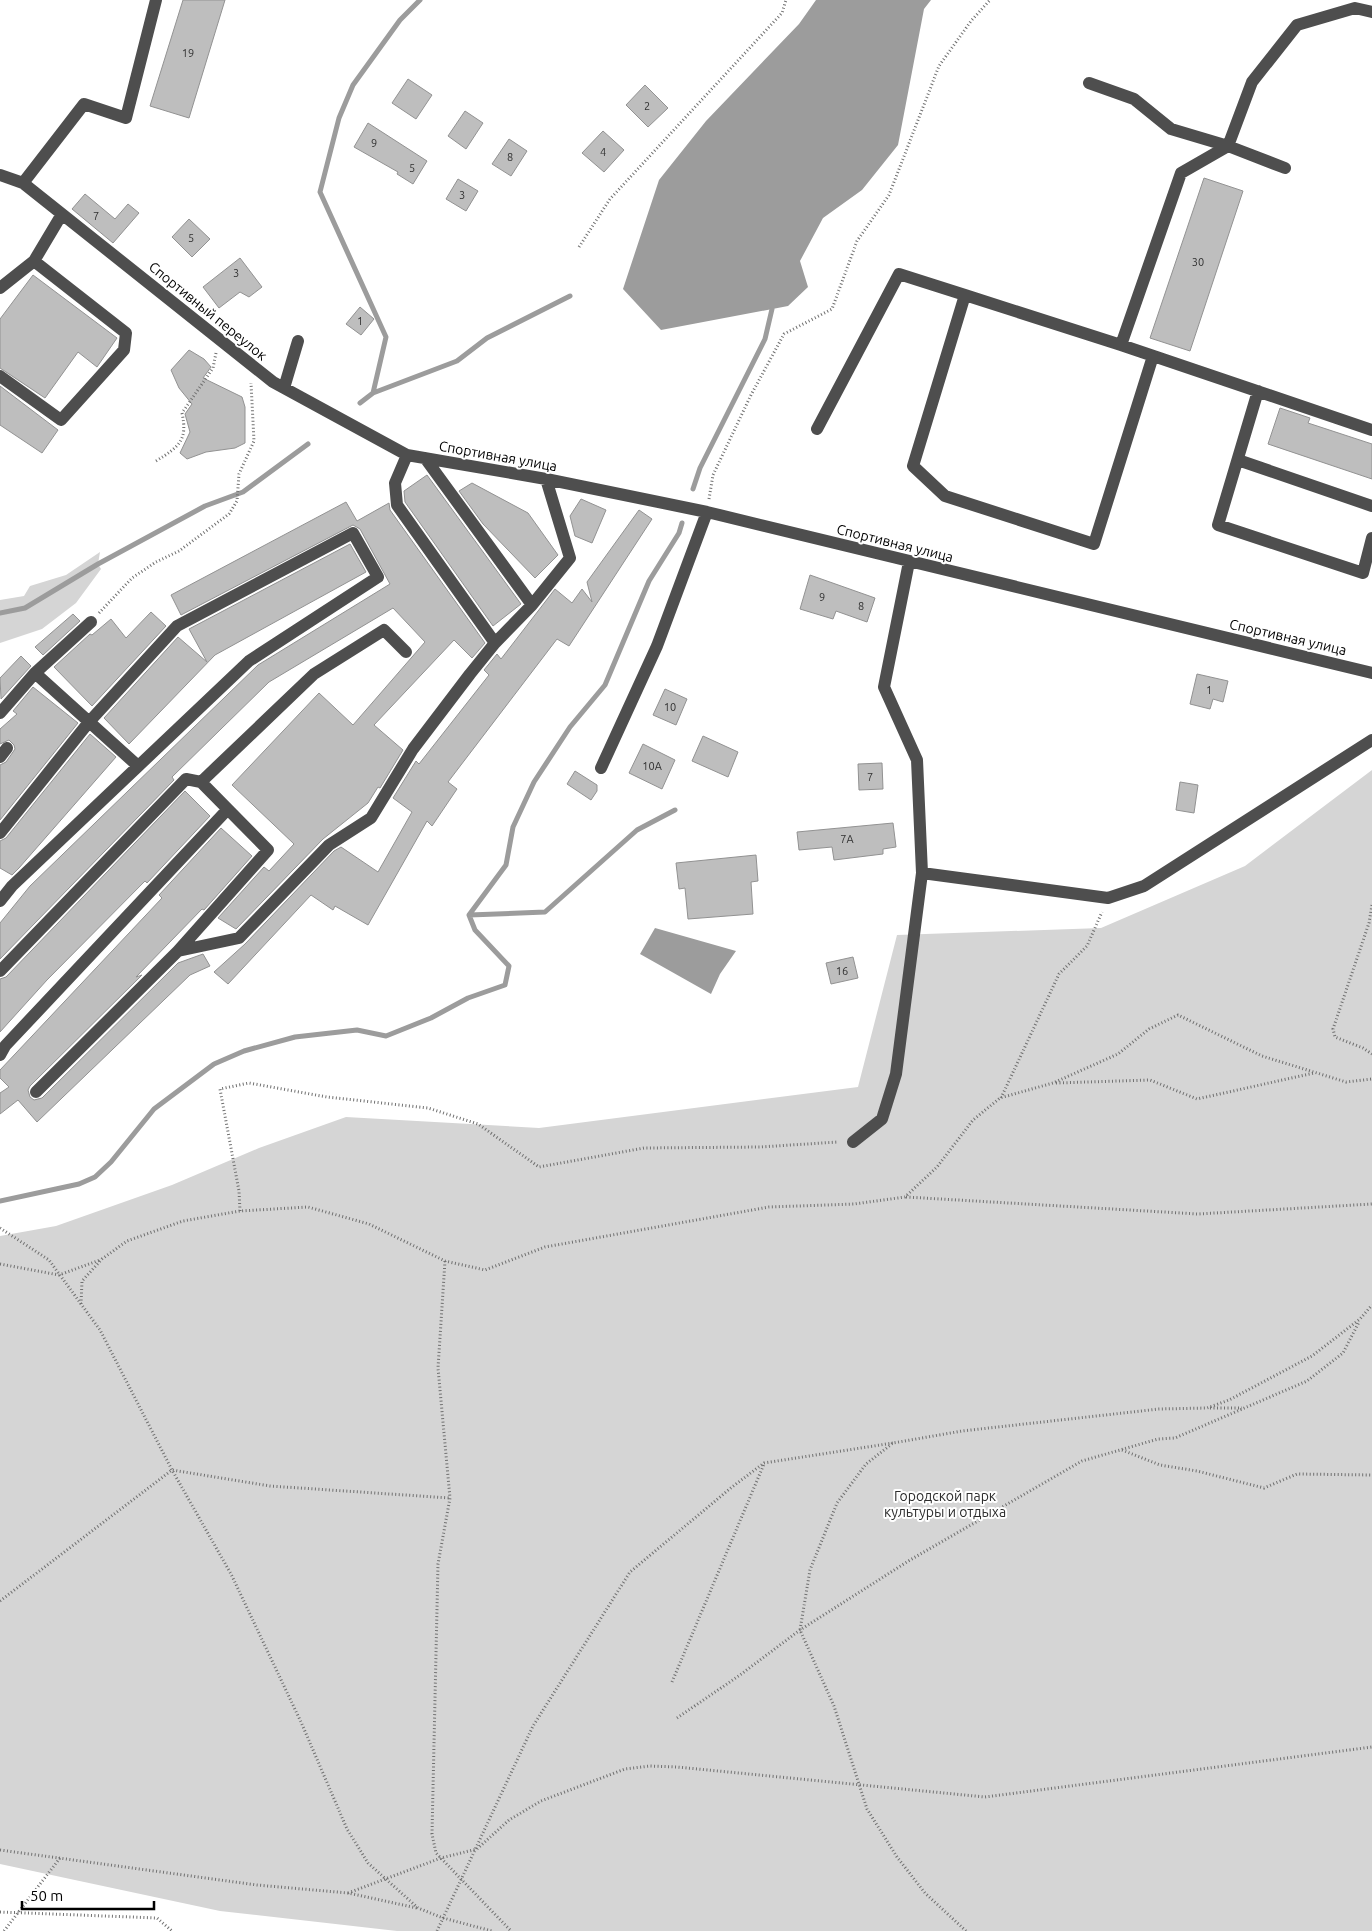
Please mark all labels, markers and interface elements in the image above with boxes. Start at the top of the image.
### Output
house number: 19 [182,47,194,59]
house number: 2 [644,100,650,112]
house number: 9 [371,137,377,149]
house number: 4 [600,146,606,158]
house number: 8 [507,151,513,163]
house number: 5 [409,162,415,174]
house number: 3 [459,189,465,201]
house number: 7 [93,210,99,222]
house number: 5 [188,232,194,244]
house number: 30 [1192,256,1204,268]
street label: Спортивный переулок [146,258,270,364]
house number: 3 [233,267,239,279]
house number: 1 [357,315,363,327]
street label: Спортивная улица [438,438,558,474]
street label: Спортивная улица [835,521,955,565]
house number: 9 [819,591,825,603]
house number: 8 [858,600,864,612]
street label: Спортивная улица [1228,616,1348,658]
house number: 1 [1206,684,1212,696]
house number: 10 [664,701,676,713]
house number: 10А [642,760,663,772]
house number: 7 [867,771,873,783]
house number: 7А [840,833,855,845]
house number: 16 [836,965,848,977]
park label: Городской парк культуры и отдыха [884,1488,1006,1520]
scale bar [22,1878,155,1910]
text: 50 m [30,1887,63,1904]

